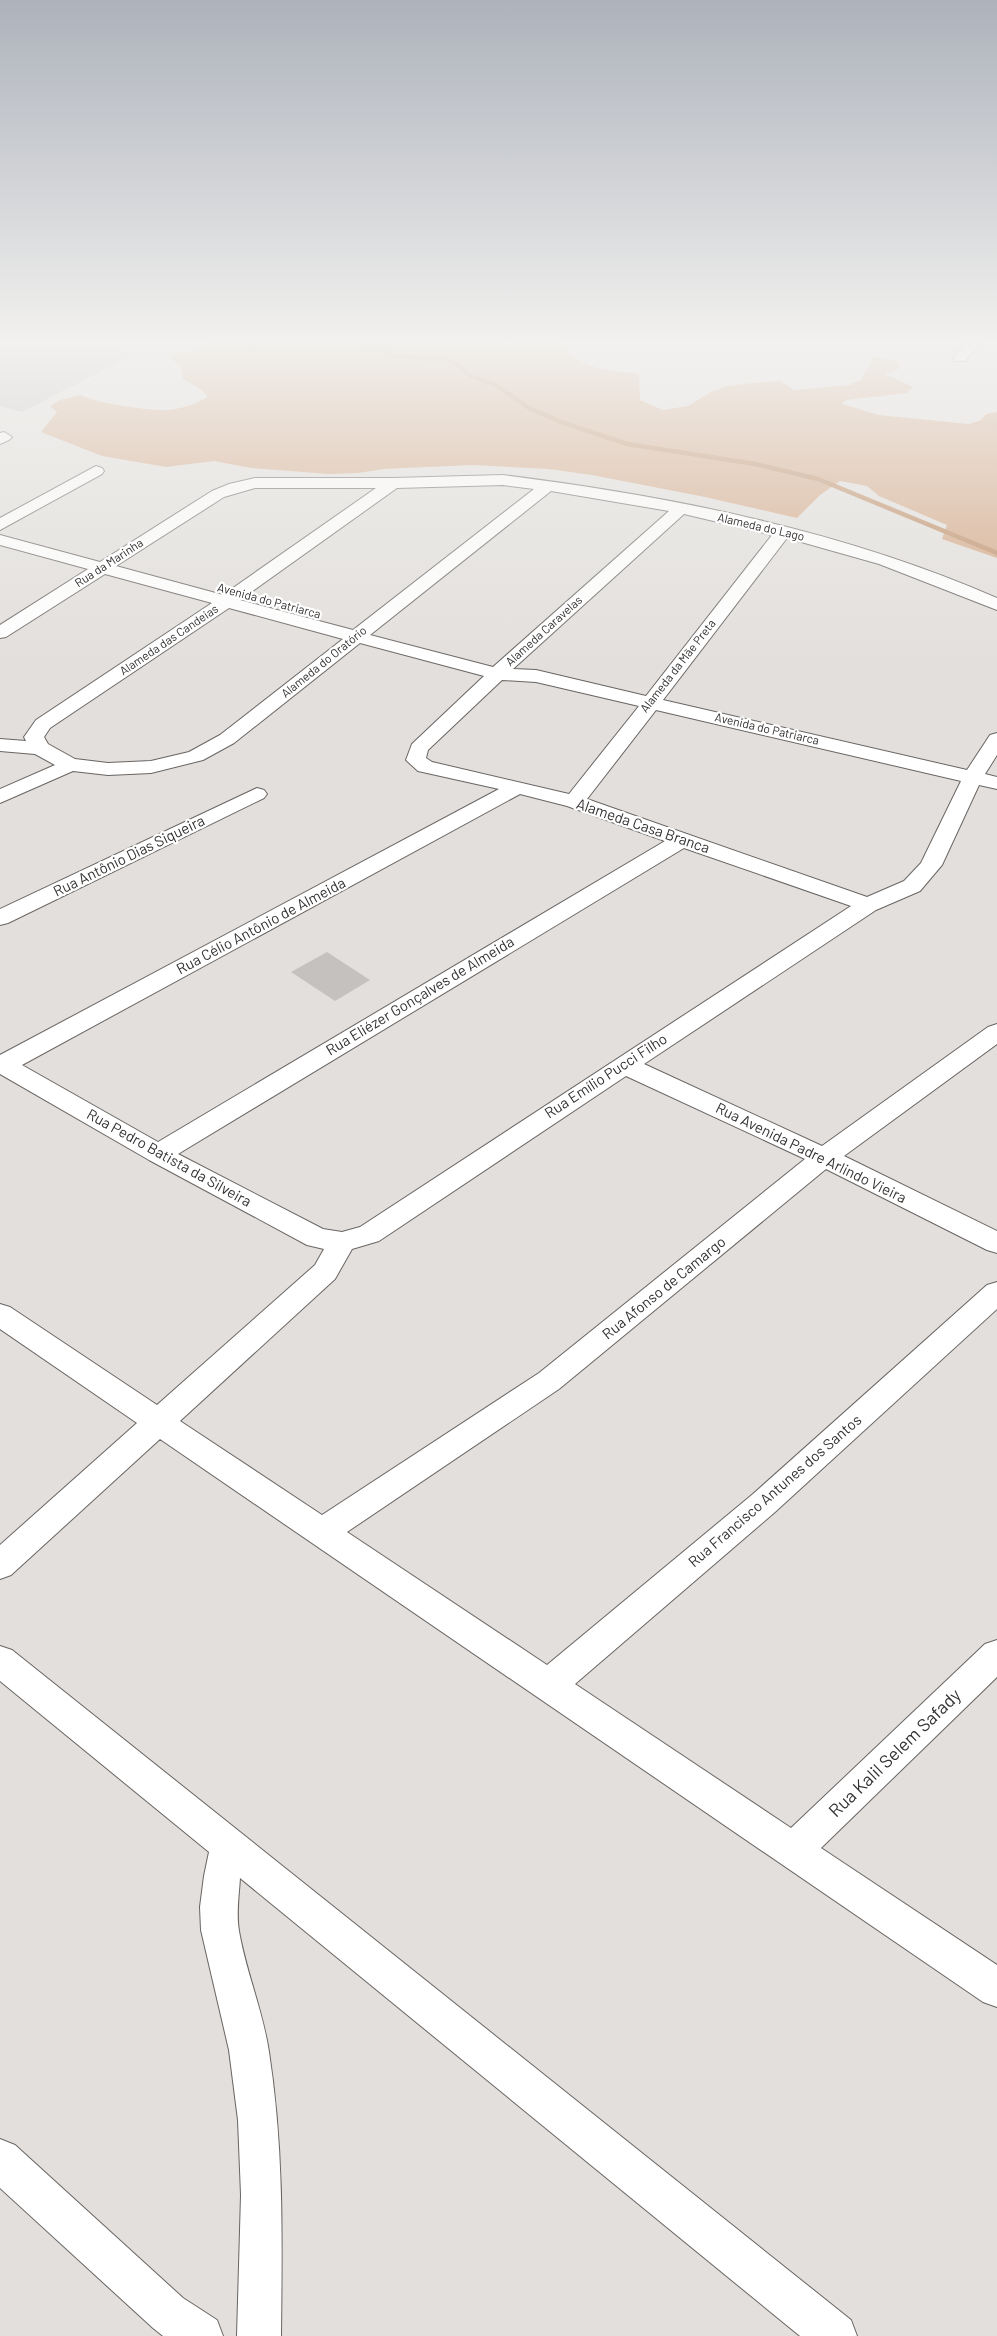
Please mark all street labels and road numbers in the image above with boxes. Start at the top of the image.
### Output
street label: Alameda do Lago [716,509,806,543]
street label: Rua da Marinha [72,535,145,589]
street label: Avenida do Patriarca [216,579,323,621]
street label: Alameda Caravelas [502,592,585,668]
street label: Alameda das Candeias [116,601,221,677]
street label: Alameda da Mãe Preta [637,616,718,715]
street label: Alameda do Oratório [278,623,369,700]
street label: Avenida do Patriarca [714,709,821,747]
street label: Alameda Casa Branca [574,794,712,856]
street label: Rua Antônio Dias Siqueira [50,811,207,900]
street label: Rua Célio Antônio de Almeida [173,873,348,977]
street label: Rua Eliézer Gonçalves de Almeida [322,932,517,1059]
street label: Rua Emílio Pucci Filho [541,1029,670,1121]
street label: Rua Avenida Padre Arlindo Vieira [713,1098,910,1206]
street label: Rua Pedro Batista da Silveira [84,1104,255,1210]
street label: Rua Afonso de Camargo [598,1232,729,1343]
street label: Rua Francisco Antunes dos Santos [684,1410,865,1570]
street label: Rua Kalil Selem Safady [824,1683,965,1821]

